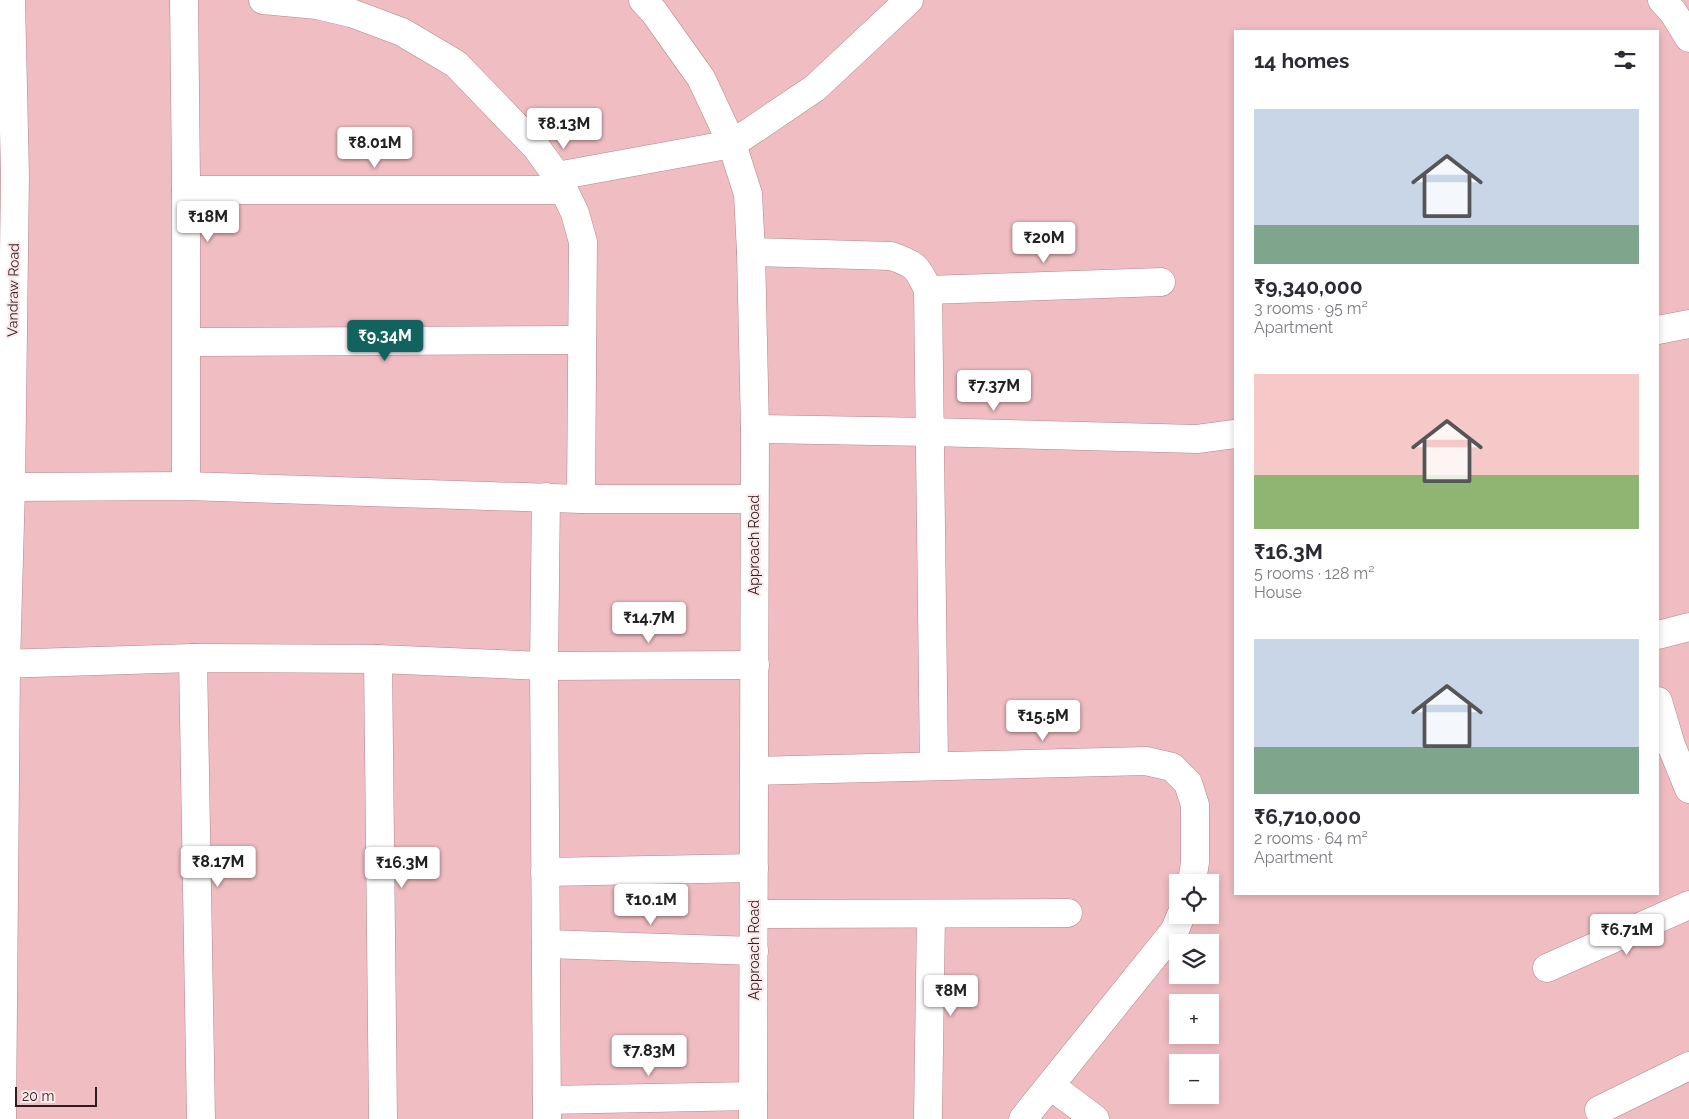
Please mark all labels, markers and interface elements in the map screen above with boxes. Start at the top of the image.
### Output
icon: filters [1611,46,1639,74]
text: 14 homes [1254,48,1349,73]
pin: ₹8.13M [523,108,605,150]
text: ₹8.13M [538,114,590,133]
pin: ₹8.01M [334,126,416,169]
text: ₹8.01M [348,133,402,152]
icon: home [1402,141,1492,231]
pin: ₹18M [178,200,238,243]
text: ₹18M [188,207,228,226]
pin: ₹20M [1014,222,1074,264]
text: ₹20M [1023,228,1065,247]
street label: Vandraw Road [4,243,22,337]
text: ₹9,340,000 [1254,274,1363,299]
text: 3 rooms · 95 m² [1254,299,1368,318]
text: Apartment [1254,318,1333,337]
pin: ₹9.34M [344,320,426,362]
text: ₹9.34M [358,326,412,345]
pin: ₹7.37M [953,370,1035,412]
text: ₹7.37M [968,376,1020,395]
icon: home [1402,406,1492,496]
street label: Approach Road [746,495,762,595]
text: ₹16.3M [1254,539,1323,564]
text: 5 rooms · 128 m² [1254,564,1374,583]
text: House [1254,583,1302,602]
pin: ₹14.7M [608,602,690,644]
text: ₹14.7M [623,608,675,627]
icon: home [1402,671,1492,761]
pin: ₹15.5M [1002,700,1084,742]
text: ₹15.5M [1017,706,1069,725]
text: ₹6,710,000 [1254,804,1361,829]
text: 2 rooms · 64 m² [1254,829,1368,848]
pin: ₹8.17M [177,846,259,888]
pin: ₹16.3M [361,846,443,889]
text: Apartment [1254,848,1333,867]
text: ₹8.17M [192,852,244,871]
text: ₹16.3M [376,853,428,872]
map controls [1169,874,1219,1104]
button: locate [1169,874,1219,924]
pin: ₹10.1M [610,884,692,926]
text: ₹10.1M [625,890,677,909]
street label: Approach Road [746,900,762,1000]
pin: ₹6.71M [1586,914,1668,956]
text: ₹6.71M [1601,920,1653,939]
button: layers [1169,934,1219,984]
pin: ₹8M [927,974,975,1017]
text: ₹8M [935,981,967,1000]
button: + [1169,994,1219,1044]
pin: ₹7.83M [608,1034,690,1077]
text: ₹7.83M [623,1041,675,1060]
button: − [1169,1054,1219,1104]
scale bar [15,1084,98,1107]
text: 20 m [22,1088,54,1104]

